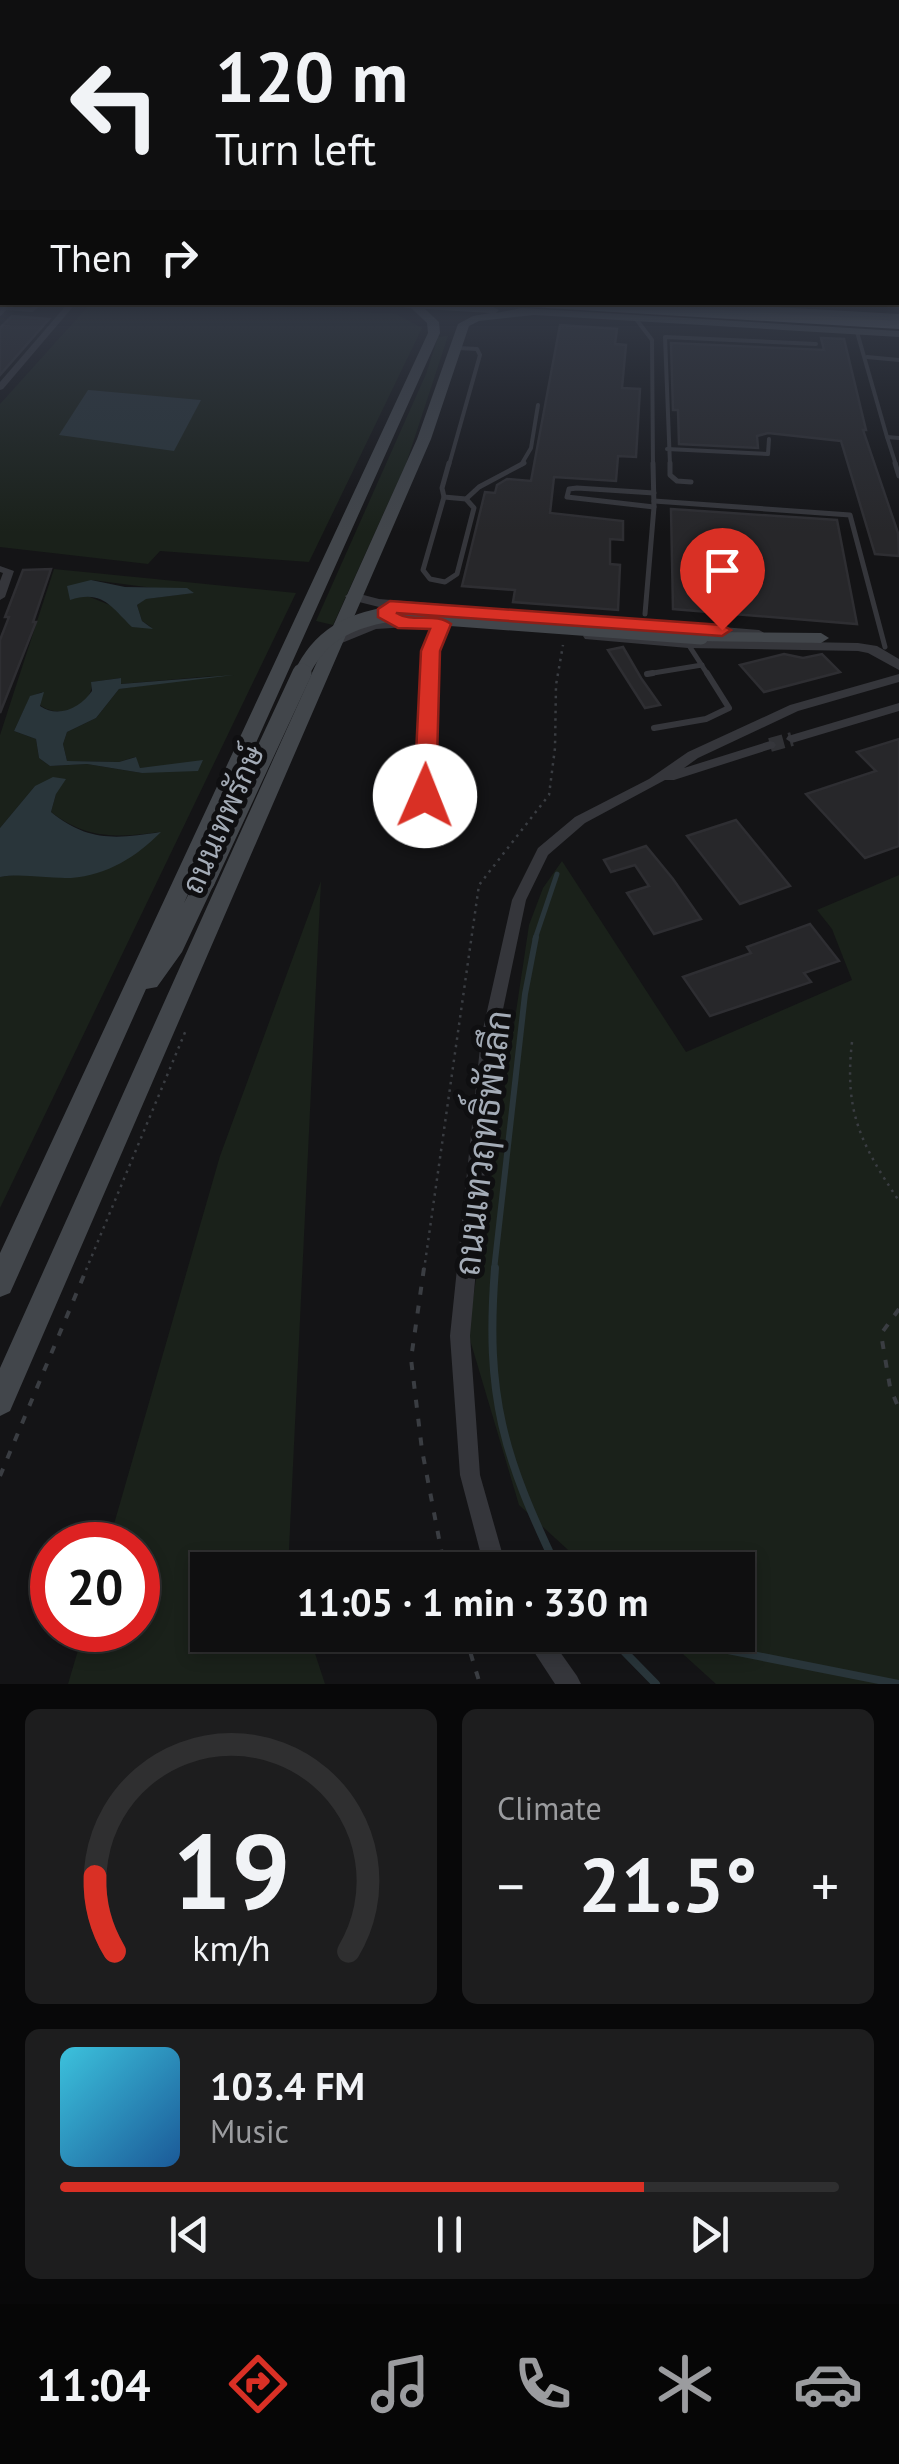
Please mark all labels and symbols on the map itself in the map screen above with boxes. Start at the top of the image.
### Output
pin [680,528,765,631]
street label: ถนนเทพรักษ์ [172,738,272,899]
position arrow [373,744,477,848]
street label: ถนนเทวฤทธิ์พันลึก [436,1007,521,1278]
speed limit sign: 20 [30,1522,160,1652]

